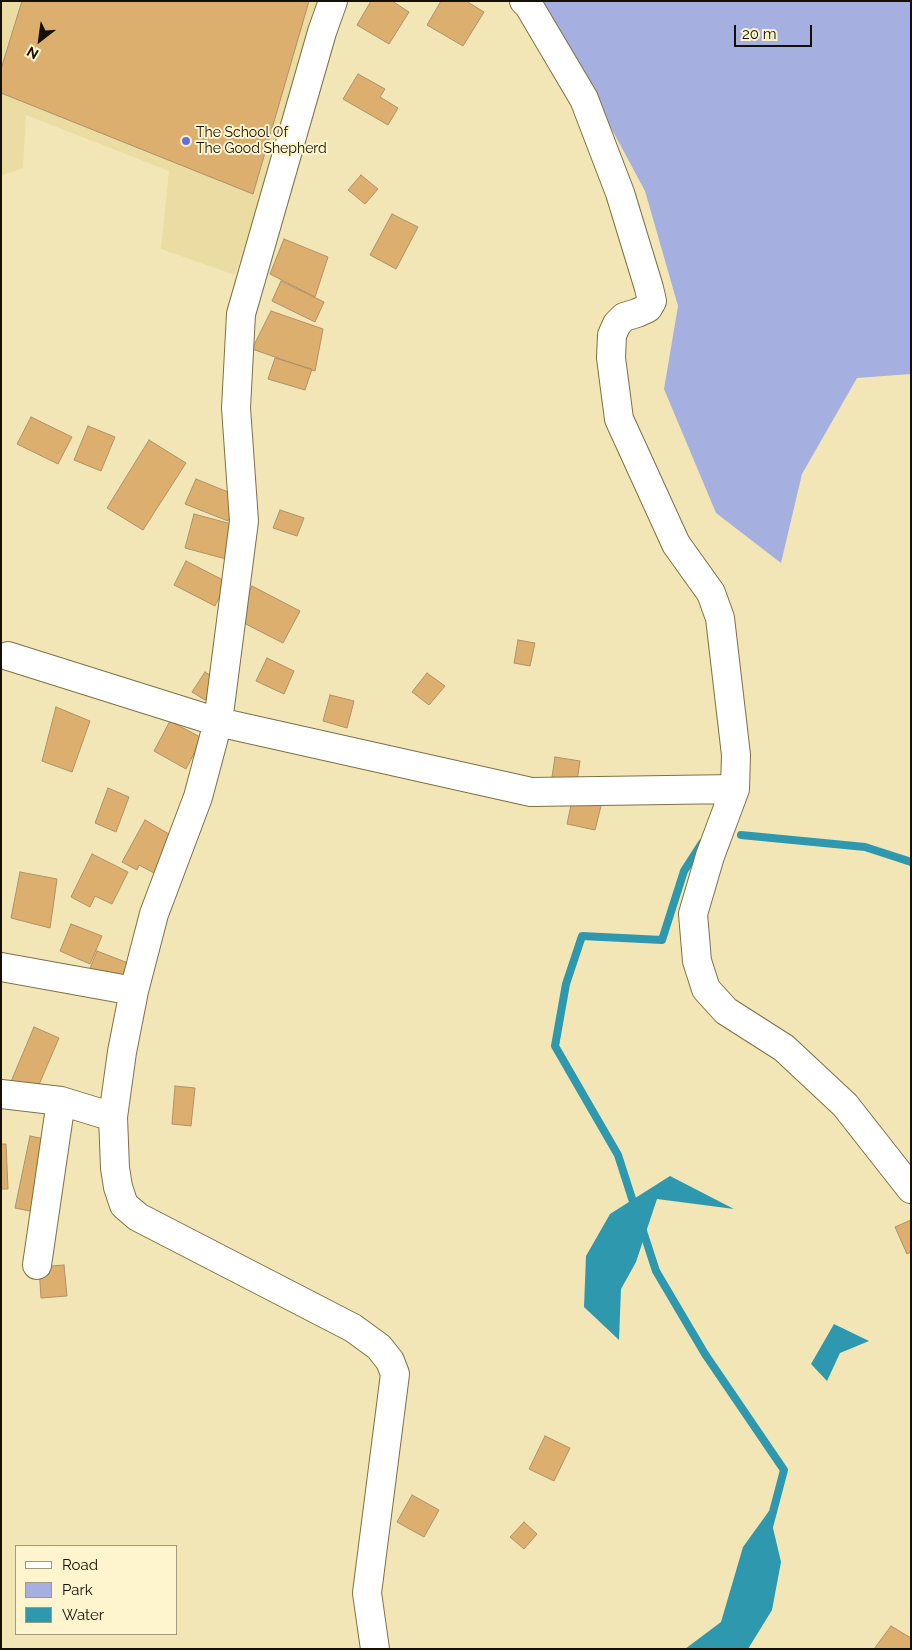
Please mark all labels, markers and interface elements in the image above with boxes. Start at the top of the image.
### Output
north arrow [15,15,65,65]
scale bar [737,15,814,47]
text: 20 m [742,25,777,43]
text: N [24,43,41,63]
place label: The School Of The Good Shepherd [196,125,327,158]
marker: The School Of The Good Shepherd [180,135,192,147]
legend [15,1545,178,1635]
text: Road [62,1556,98,1574]
text: Park [62,1581,93,1599]
text: Water [62,1606,104,1624]

